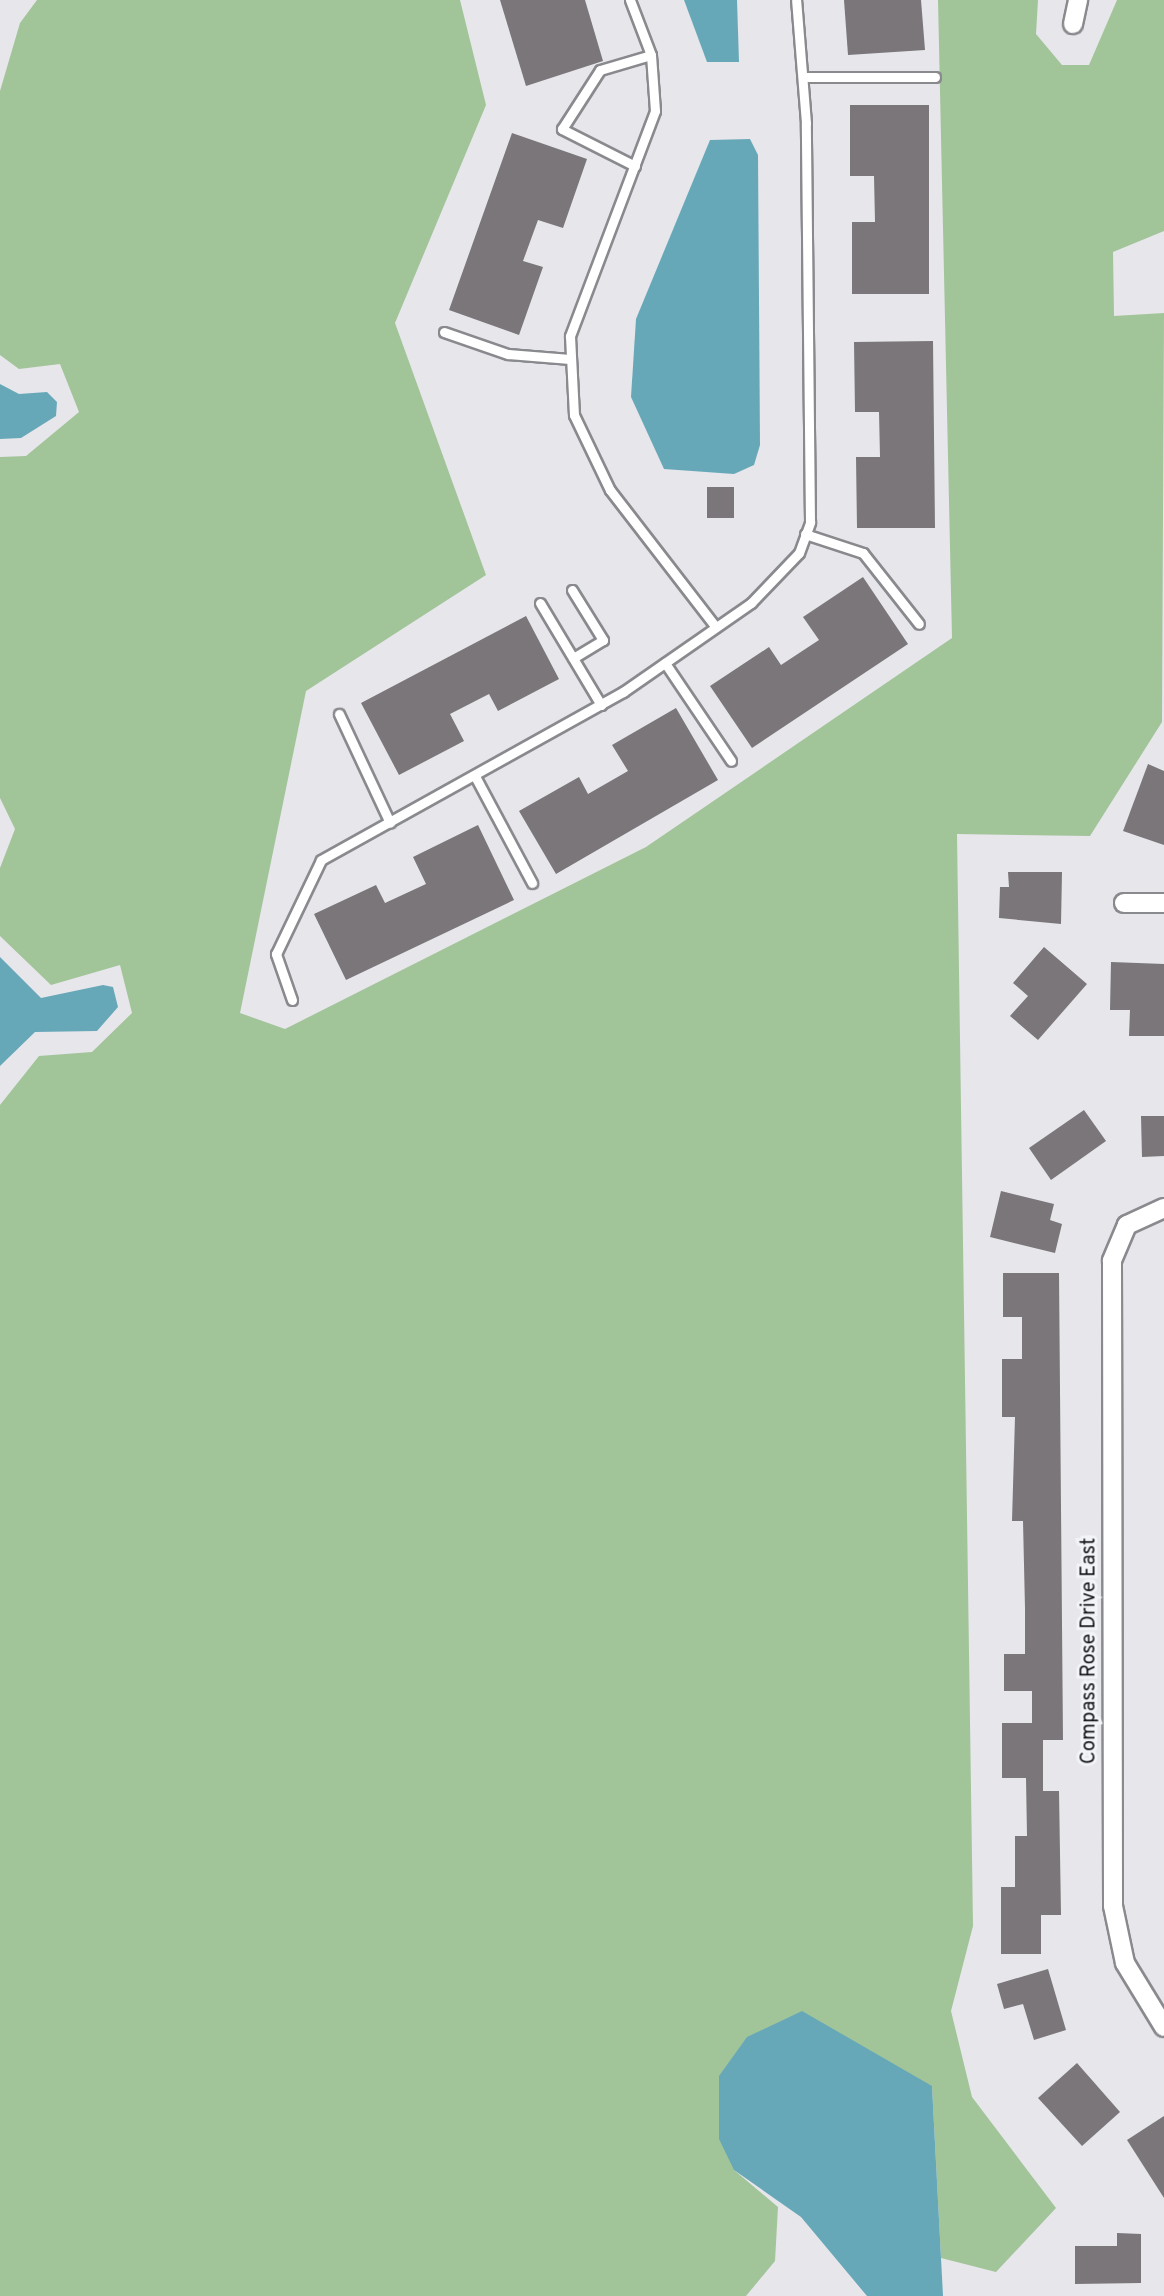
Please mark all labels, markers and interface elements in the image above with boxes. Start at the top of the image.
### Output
street label: Compass Rose Drive East [1078,1538,1102,1764]

